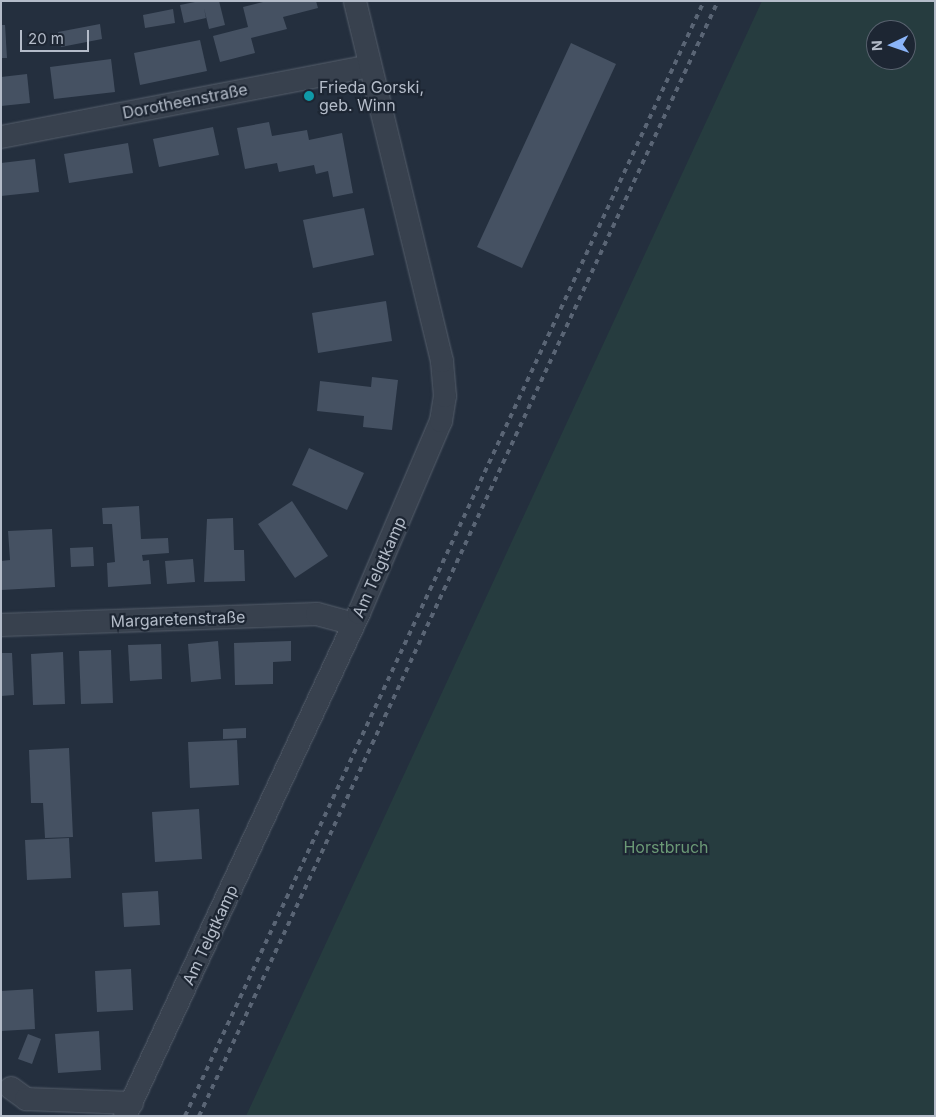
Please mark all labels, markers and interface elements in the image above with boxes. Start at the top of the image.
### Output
scale bar [22,20,91,52]
north arrow [866,20,916,70]
text: 20 m [28,29,64,48]
text: N [868,40,885,52]
place label: Frieda Gorski, geb. Winn [319,77,424,115]
street label: Dorotheenstraße [121,79,249,123]
marker: Frieda Gorski, geb. Winn [303,90,315,102]
street label: Am Telgtkamp [348,514,410,620]
street label: Margaretenstraße [110,607,246,631]
park label: Horstbruch [623,837,709,857]
street label: Am Telgtkamp [178,882,242,988]

